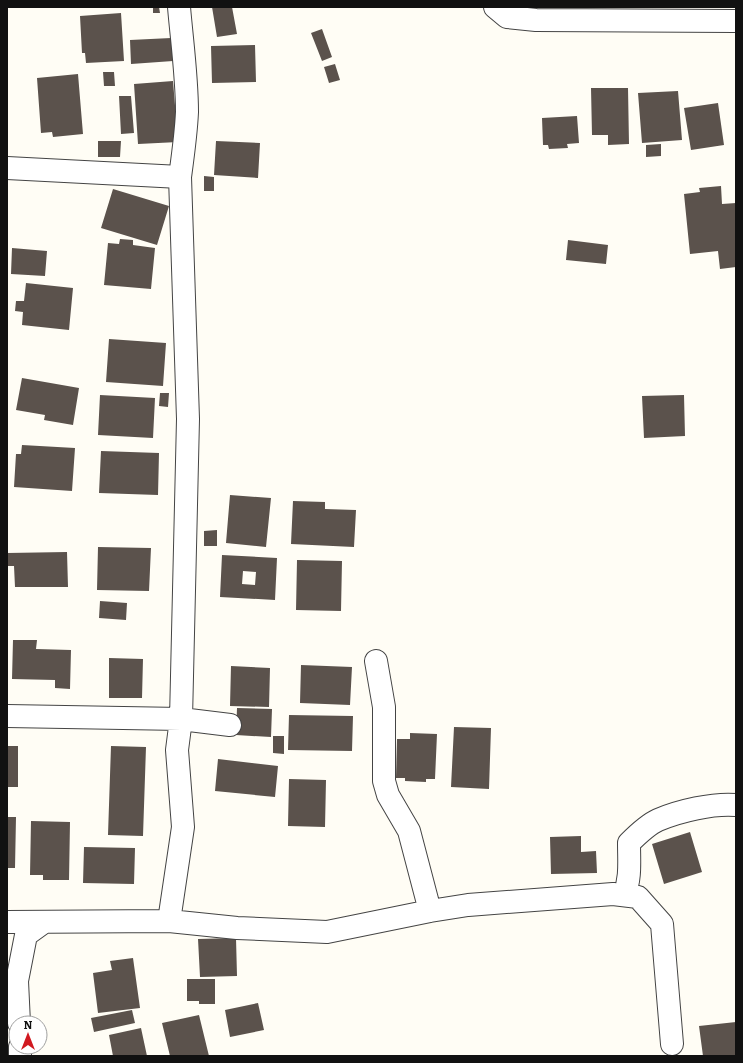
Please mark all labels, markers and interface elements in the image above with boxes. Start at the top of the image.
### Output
north arrow [8,1015,48,1055]
text: N [24,1019,33,1032]

